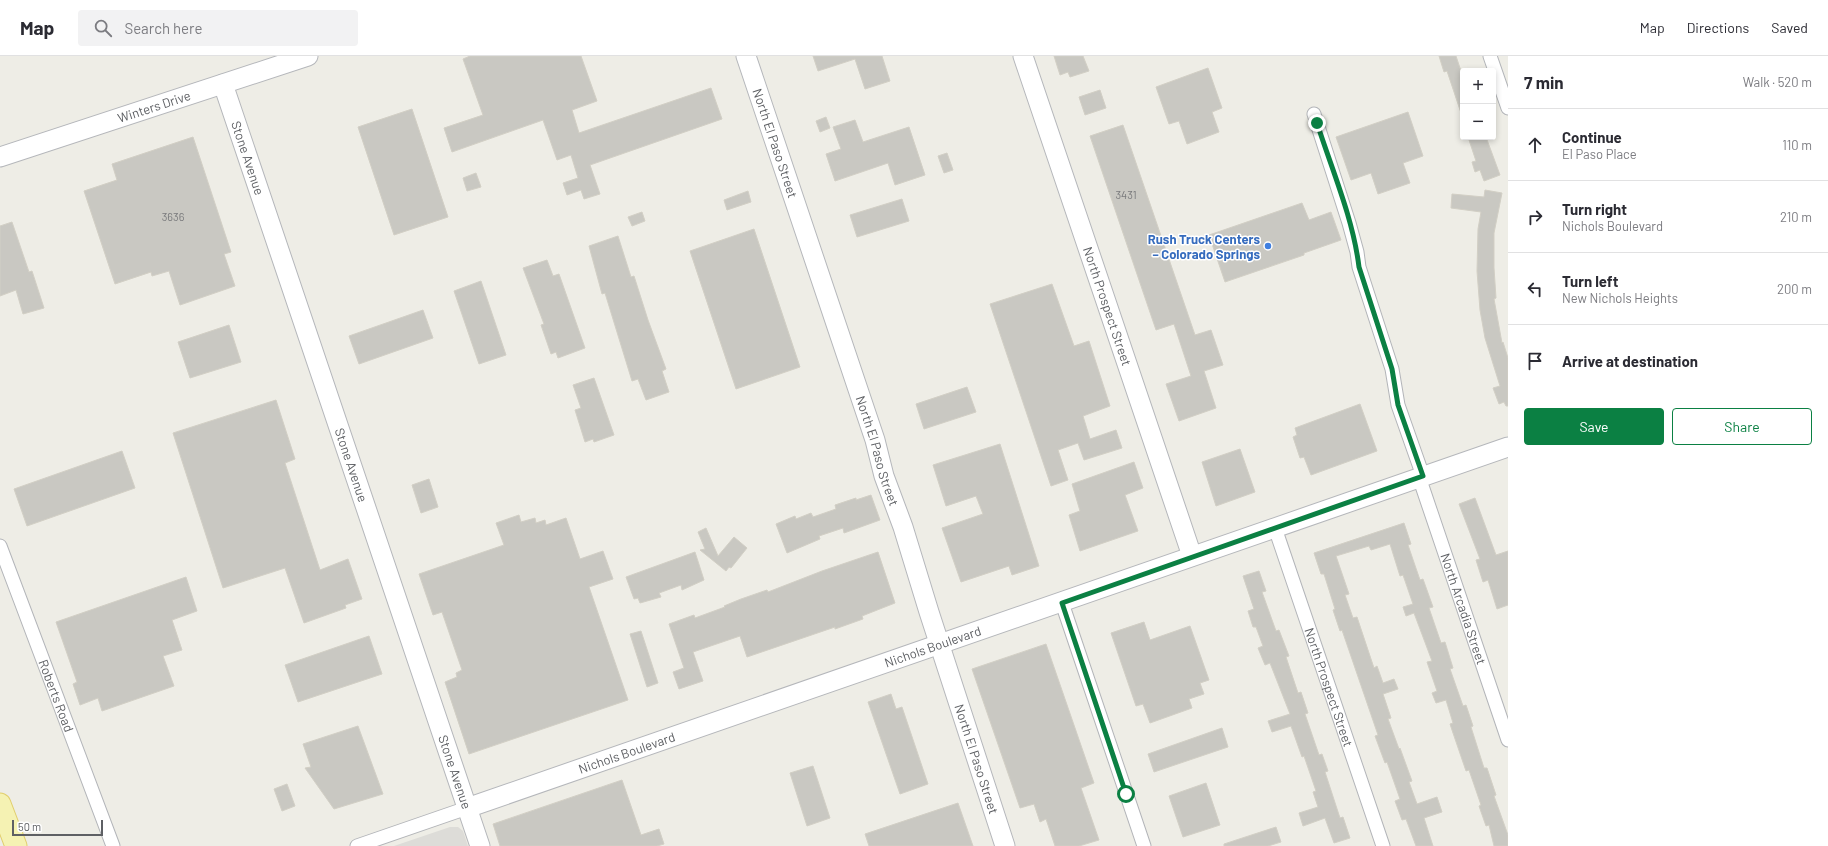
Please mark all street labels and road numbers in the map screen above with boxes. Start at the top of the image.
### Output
street label: North El Paso Street [749,86,801,200]
street label: Winters Drive [115,87,193,126]
street label: Stone Avenue [228,119,268,197]
street label: North Prospect Street [1080,245,1135,368]
street label: North El Paso Street [853,394,902,508]
street label: Stone Avenue [332,426,371,504]
street label: North Arcadia Street [1437,551,1490,666]
street label: Nichols Boulevard [882,622,983,671]
street label: North Prospect Street [1301,626,1357,749]
street label: Roberts Road [35,657,77,734]
street label: North El Paso Street [951,702,1002,816]
street label: Nichols Boulevard [576,728,677,777]
street label: Stone Avenue [435,733,475,811]

